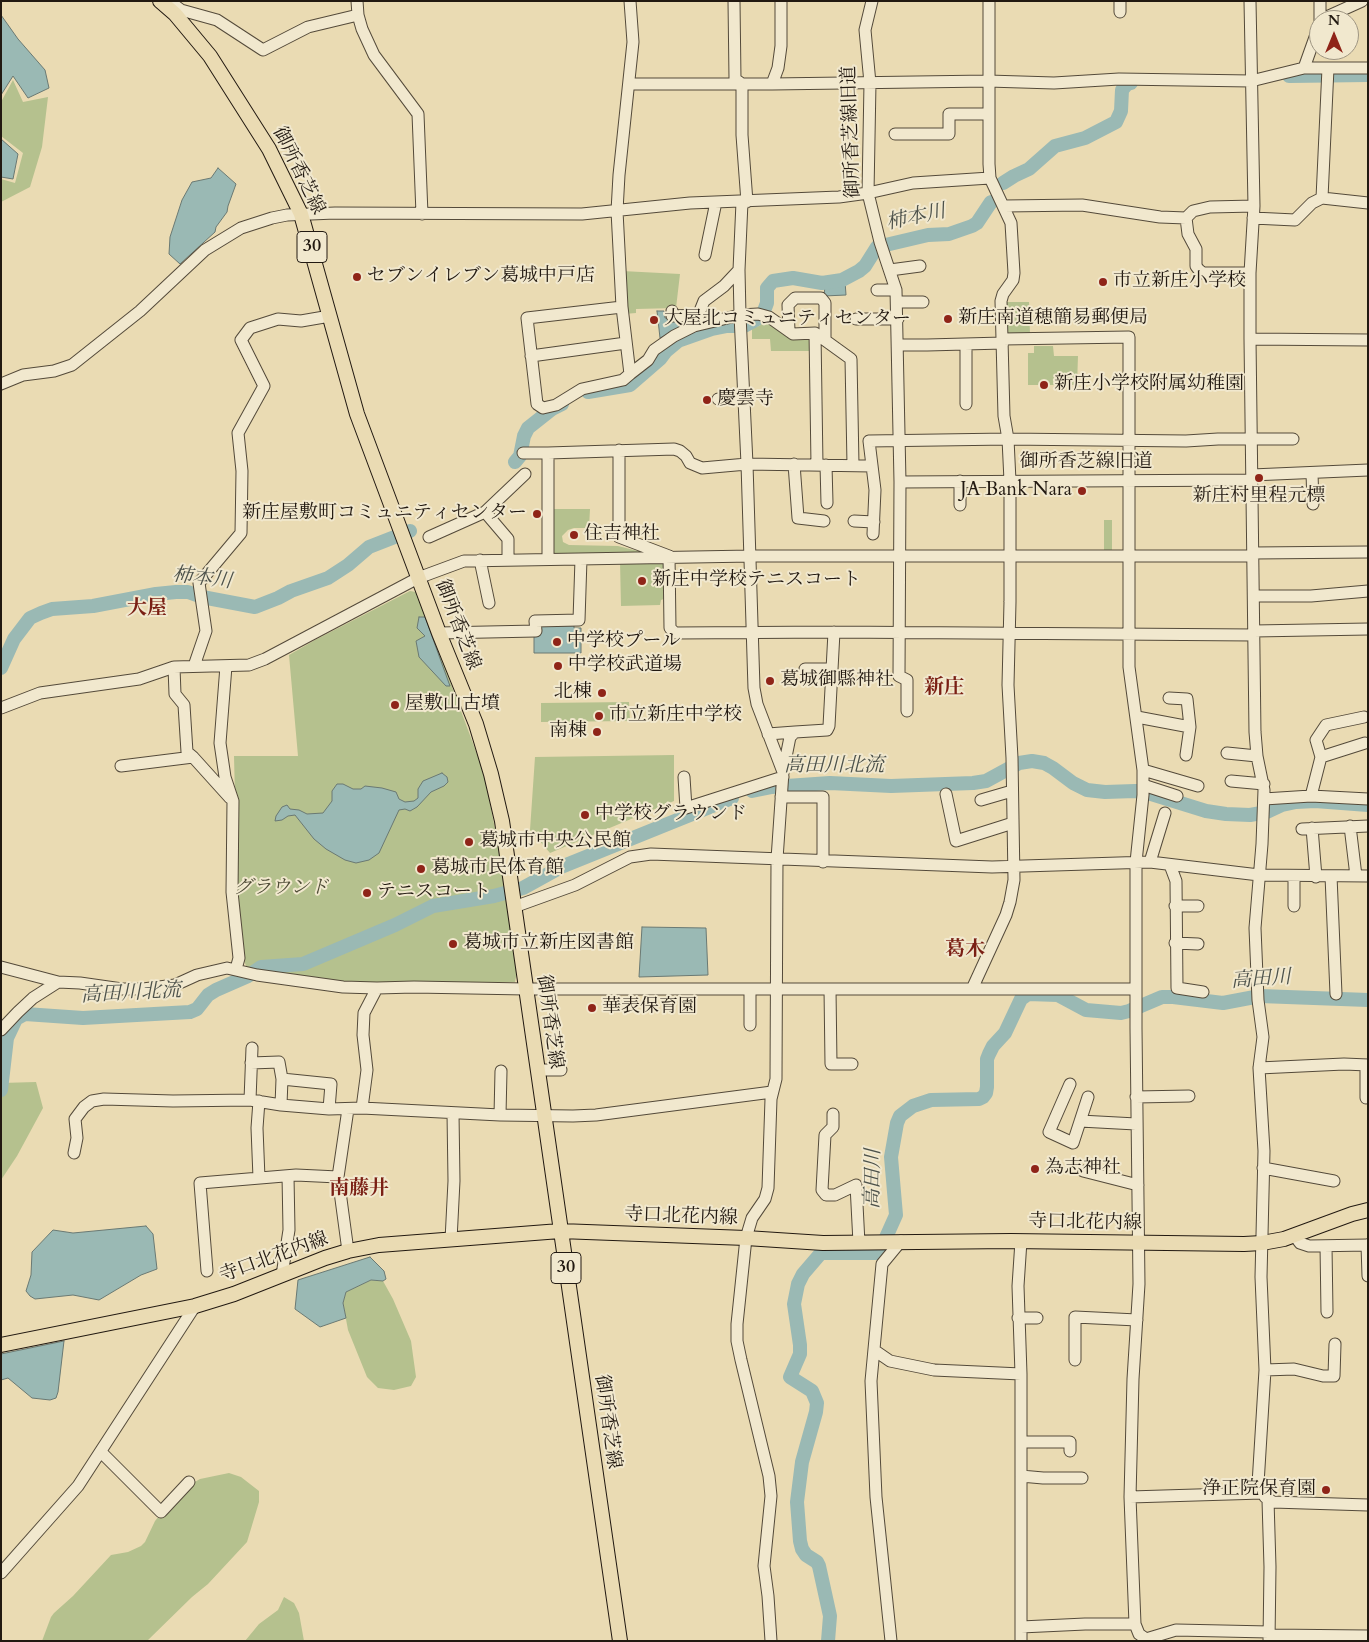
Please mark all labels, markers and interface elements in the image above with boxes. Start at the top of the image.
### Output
north arrow [1309,10,1359,60]
text: N [1328,11,1340,30]
street label: 御所香芝線旧道 [838,65,866,199]
street label: 御所香芝線 [267,123,329,219]
water label: 柿本川 [884,200,948,236]
road number: 30 [297,232,327,262]
place label: セブンイレブン葛城中戸店 [367,266,595,288]
marker: セブンイレブン葛城中戸店 [351,271,363,283]
place label: 市立新庄小学校 [1113,271,1246,293]
marker: 市立新庄小学校 [1097,276,1109,288]
place label: 新庄南道穂簡易郵便局 [958,308,1148,330]
place label: 大屋北コミュニティセンター [664,309,911,331]
marker: 新庄南道穂簡易郵便局 [942,313,954,325]
marker: 大屋北コミュニティセンター [648,314,660,326]
place label: 新庄小学校附属幼稚園 [1054,374,1244,396]
marker: 新庄小学校附属幼稚園 [1038,379,1050,391]
place label: 慶雲寺 [717,389,774,411]
marker: 慶雲寺 [701,394,713,406]
street label: 御所香芝線旧道 [1020,452,1152,474]
marker: 新庄村里程元標 [1253,472,1265,484]
place label: JA Bank Nara [960,480,1072,502]
marker: JA Bank Nara [1076,485,1088,497]
place label: 新庄村里程元標 [1193,486,1325,508]
place label: 新庄屋敷町コミュニティセンター [242,503,527,525]
marker: 新庄屋敷町コミュニティセンター [531,508,543,520]
place label: 住吉神社 [584,524,660,546]
marker: 住吉神社 [568,529,580,541]
water label: 柿本川 [171,563,233,595]
place label: 新庄中学校テニスコート [652,570,861,592]
marker: 新庄中学校テニスコート [636,575,648,587]
street label: 御所香芝線 [429,577,485,673]
district label: 大屋 [127,597,167,621]
place label: 中学校プール [567,631,680,653]
marker: 中学校プール [551,636,563,648]
place label: 中学校武道場 [568,655,682,677]
marker: 中学校武道場 [552,660,564,672]
place label: 葛城御縣神社 [780,670,894,692]
marker: 葛城御縣神社 [764,675,776,687]
district label: 新庄 [924,676,964,700]
place label: 北棟 [554,682,592,704]
marker: 北棟 [596,687,608,699]
place label: 屋敷山古墳 [405,694,500,716]
marker: 屋敷山古墳 [389,699,401,711]
place label: 市立新庄中学校 [609,705,742,727]
marker: 市立新庄中学校 [593,710,605,722]
place label: 南棟 [549,721,587,743]
marker: 南棟 [591,726,603,738]
water label: 高田川北流 [784,754,884,778]
place label: 中学校グラウンド [595,804,747,826]
marker: 中学校グラウンド [579,809,591,821]
place label: 葛城市中央公民館 [479,831,631,853]
marker: 葛城市中央公民館 [463,836,475,848]
place label: 葛城市民体育館 [431,858,564,880]
marker: 葛城市民体育館 [415,863,427,875]
park label: グラウンド [234,878,328,900]
place label: テニスコート [377,882,491,904]
marker: テニスコート [361,887,373,899]
place label: 葛城市立新庄図書館 [463,933,634,955]
marker: 葛城市立新庄図書館 [447,938,459,950]
district label: 葛木 [945,938,985,962]
water label: 高田川 [1230,966,1292,994]
street label: 御所香芝線 [531,973,567,1071]
water label: 高田川北流 [80,979,182,1009]
place label: 華表保育園 [602,997,697,1019]
marker: 華表保育園 [586,1002,598,1014]
water label: 高田川 [861,1149,887,1209]
place label: 為志神社 [1045,1158,1121,1180]
marker: 為志神社 [1029,1163,1041,1175]
district label: 南藤井 [329,1177,389,1201]
street label: 寺口北花内線 [624,1204,738,1230]
street label: 寺口北花内線 [1028,1211,1142,1235]
street label: 寺口北花内線 [217,1228,331,1288]
road number: 30 [551,1252,581,1284]
street label: 御所香芝線 [589,1373,625,1471]
place label: 浄正院保育園 [1202,1479,1316,1501]
marker: 浄正院保育園 [1320,1484,1332,1496]

